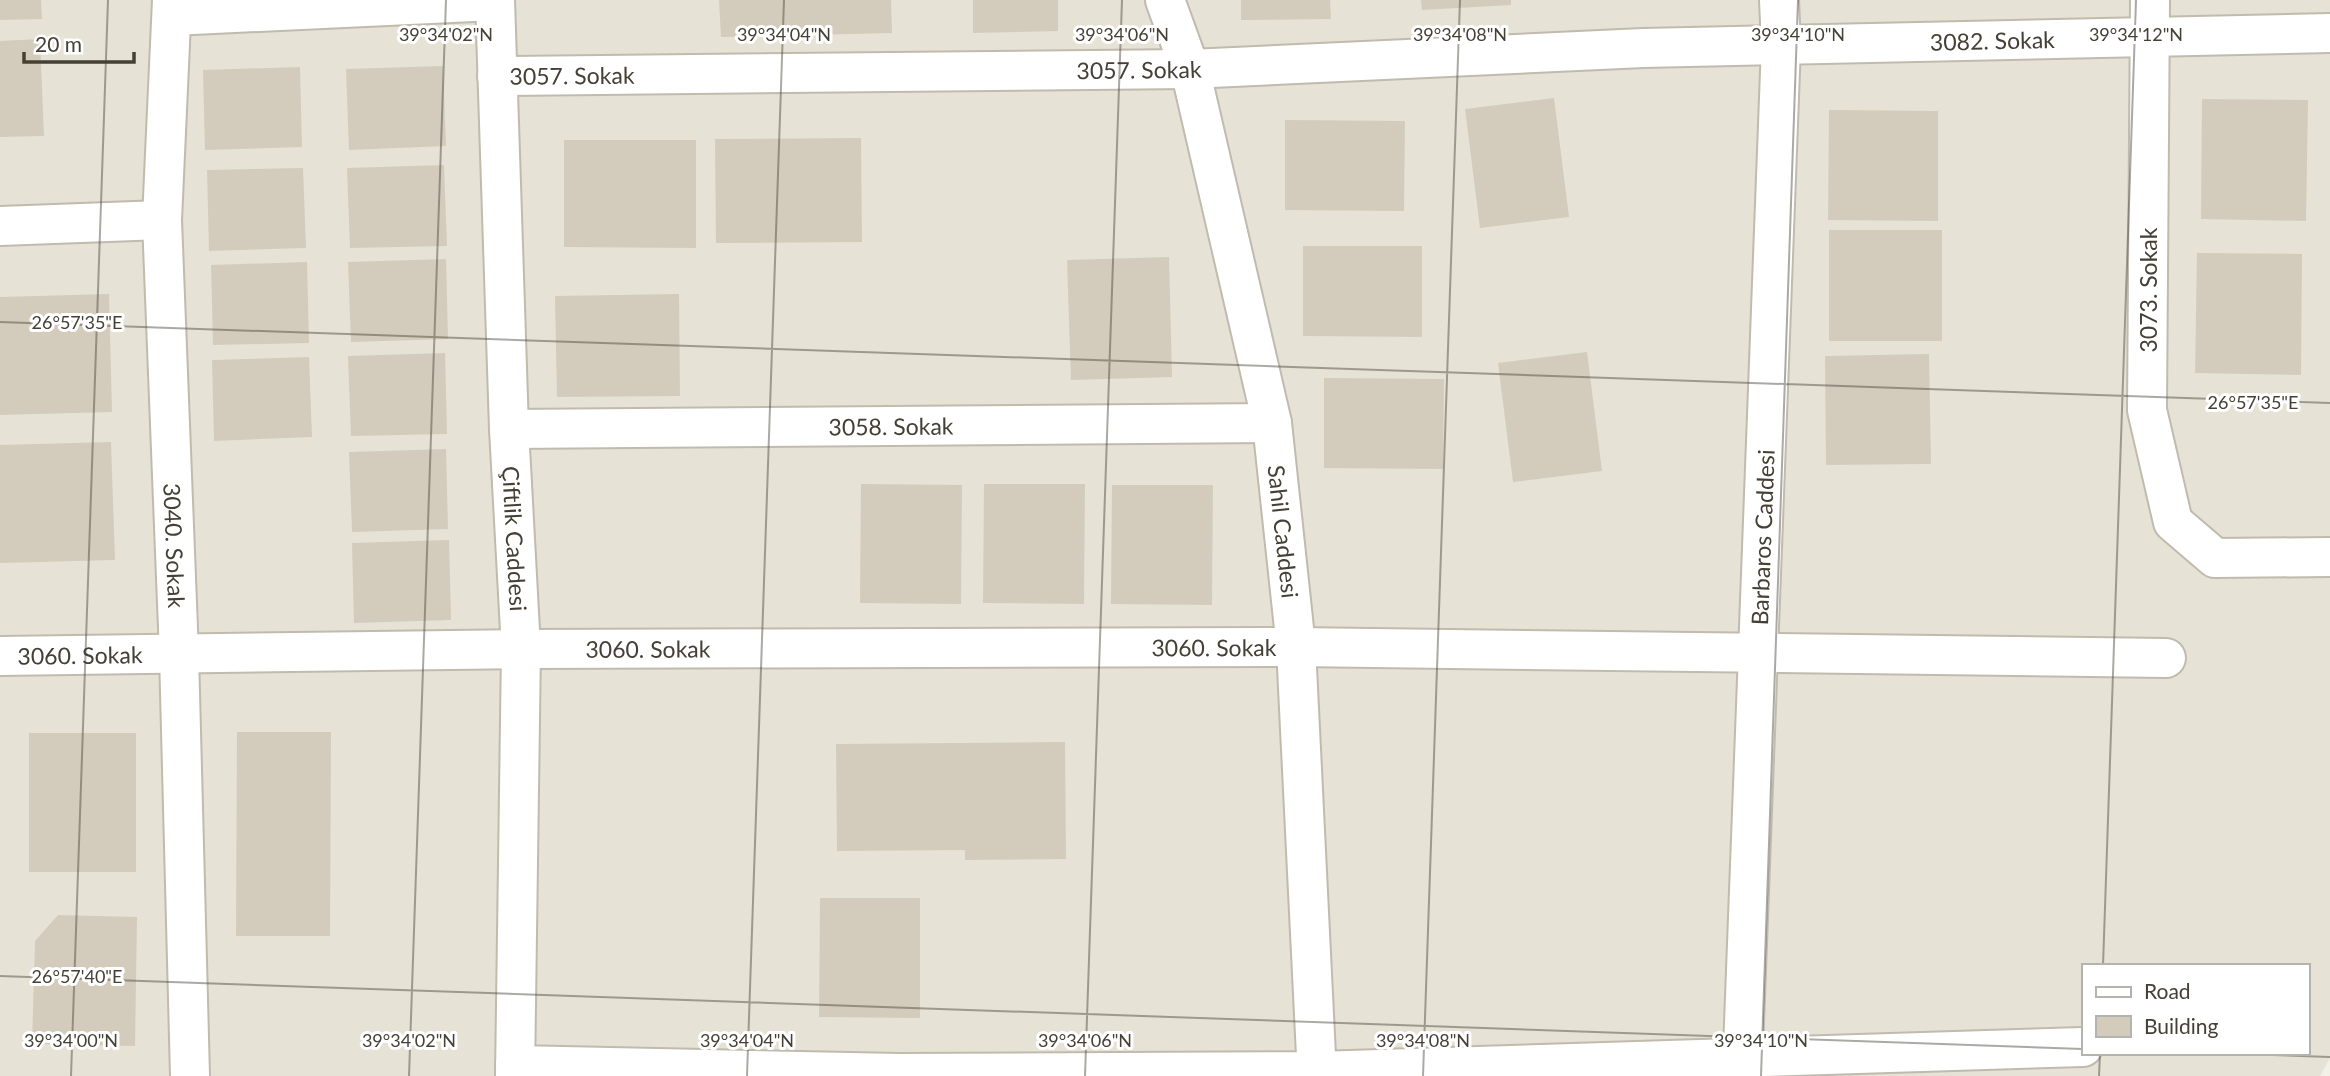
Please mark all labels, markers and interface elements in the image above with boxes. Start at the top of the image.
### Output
scale bar [24,21,135,65]
text: 39°34'02"N [399,23,493,45]
text: 39°34'04"N [737,23,831,45]
text: 39°34'06"N [1075,23,1169,45]
text: 39°34'08"N [1413,23,1507,45]
text: 39°34'10"N [1751,23,1845,45]
text: 39°34'12"N [2089,23,2183,45]
street label: 3082. Sokak [1930,25,2055,56]
text: 20 m [35,31,82,56]
street label: 3057. Sokak [1076,54,1202,84]
street label: 3057. Sokak [509,61,635,90]
street label: 3073. Sokak [2134,227,2162,352]
text: 26°57'35"E [32,311,122,333]
text: 26°57'35"E [2208,391,2298,413]
street label: 3058. Sokak [828,412,954,440]
street label: Barbaros Caddesi [1745,449,1780,626]
street label: Sahil Caddesi [1263,464,1305,600]
street label: Çiftlik Caddesi [497,465,533,612]
street label: 3040. Sokak [158,483,191,609]
street label: 3060. Sokak [1151,633,1277,661]
street label: 3060. Sokak [585,635,711,663]
street label: 3060. Sokak [17,640,143,670]
legend [2082,964,2309,1055]
text: 26°57'40"E [32,965,122,987]
text: Road [2144,978,2191,1003]
text: Building [2144,1013,2219,1038]
text: 39°34'00"N [24,1029,118,1051]
text: 39°34'02"N [362,1029,456,1051]
text: 39°34'04"N [700,1029,794,1051]
text: 39°34'06"N [1038,1029,1132,1051]
text: 39°34'08"N [1376,1029,1470,1051]
text: 39°34'10"N [1714,1029,1808,1051]

